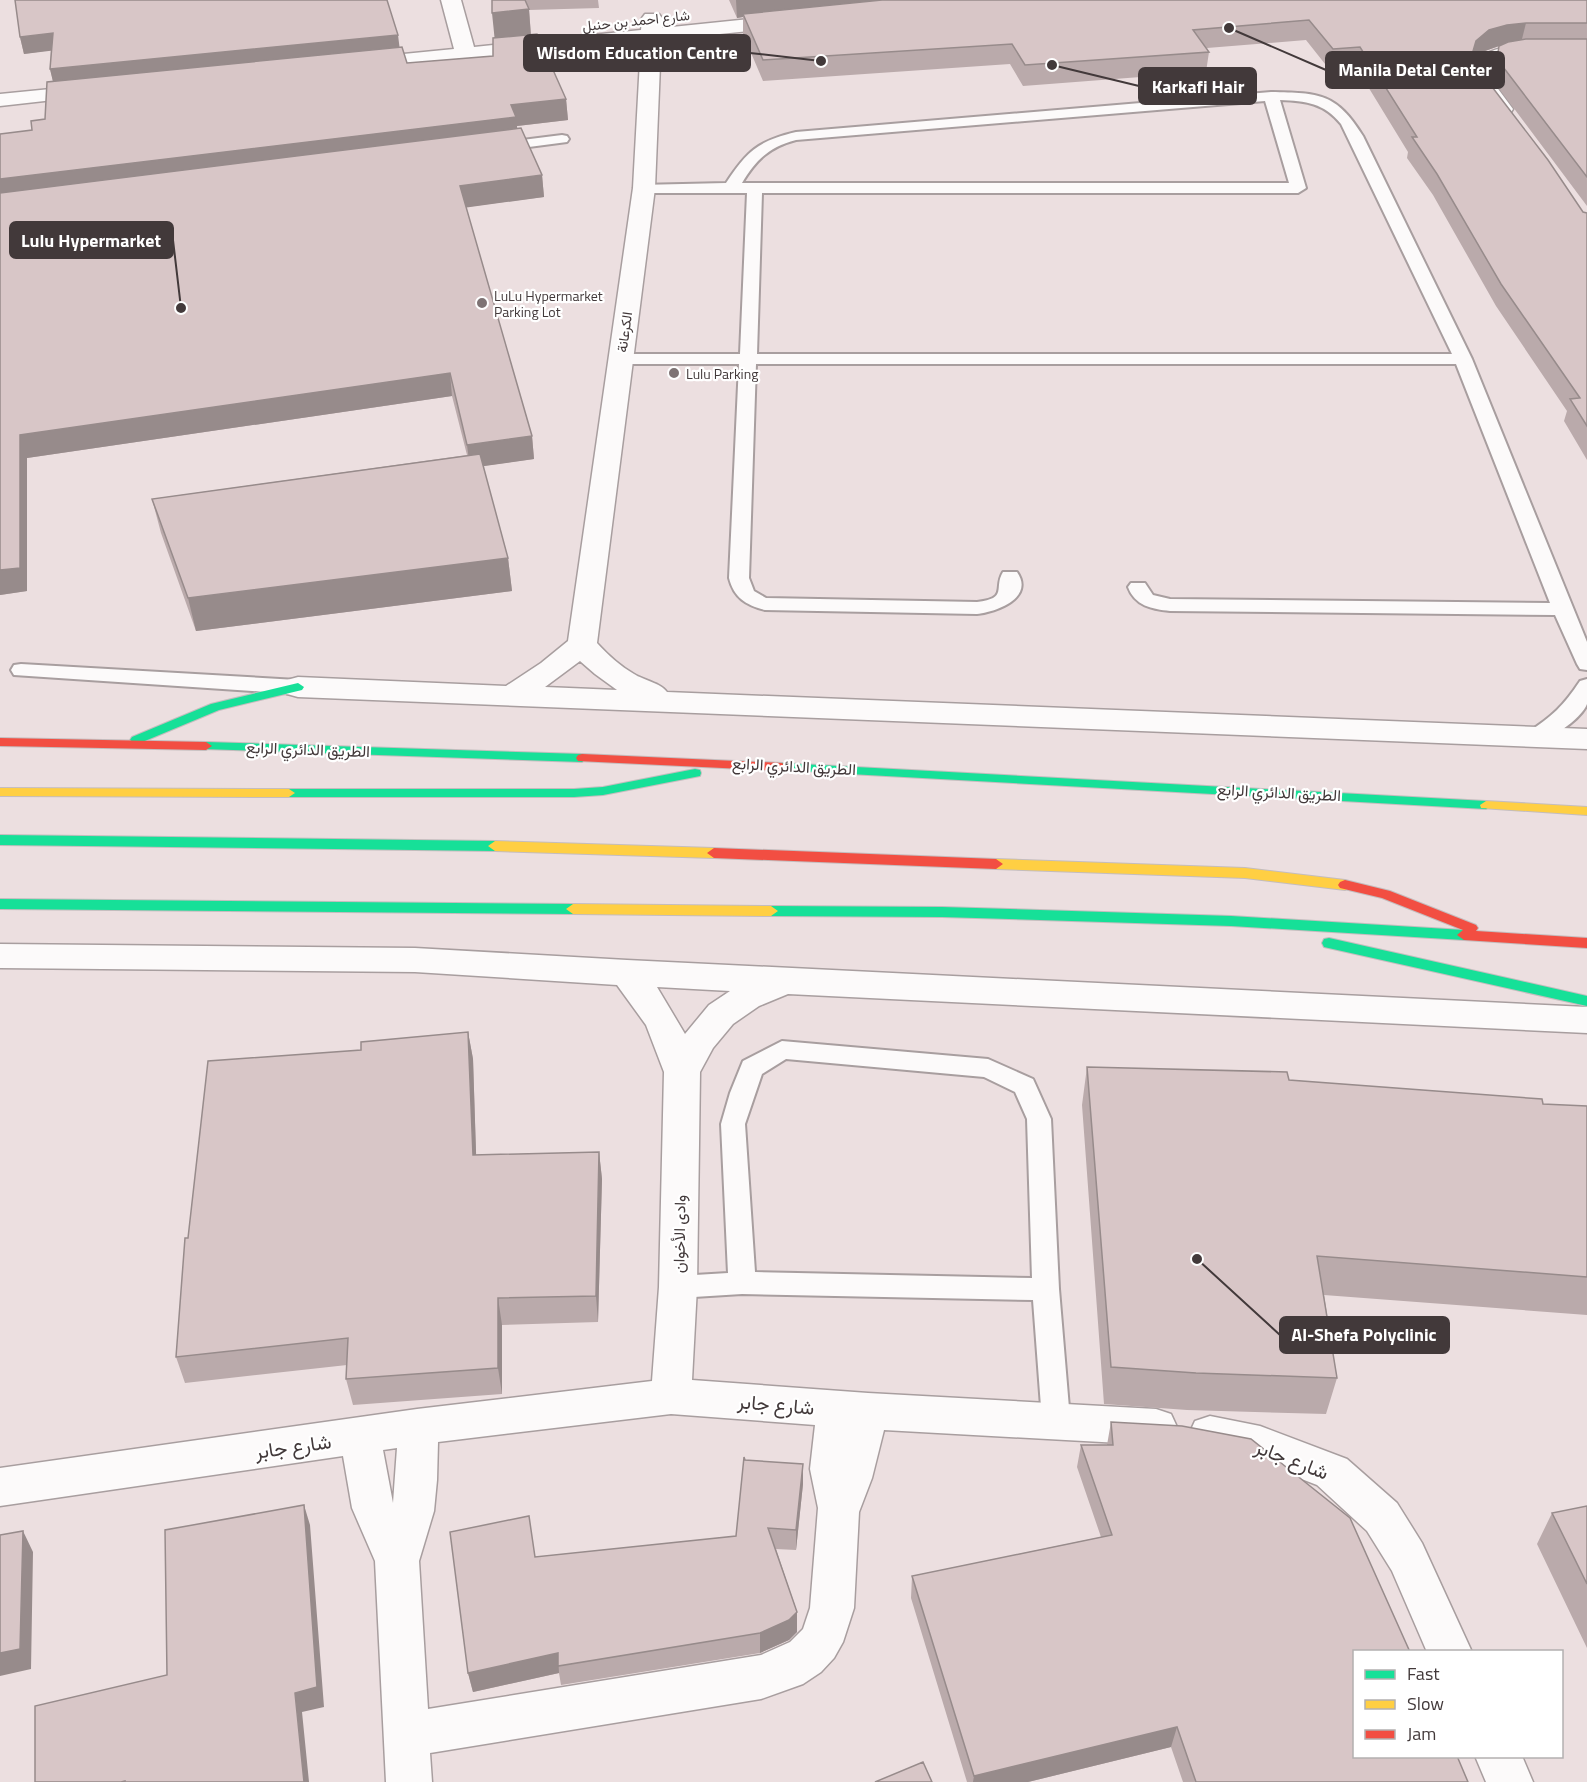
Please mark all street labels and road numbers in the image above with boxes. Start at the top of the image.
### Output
street label: شارع احمد بن حنبل [581,4,691,37]
street label: الكرعانة [611,310,637,354]
street label: الطريق الدائري الرابع [246,735,370,765]
street label: الطريق الدائري الرابع [731,751,857,783]
street label: الطريق الدائري الرابع [1216,777,1342,809]
street label: وادى الأخوان [666,1195,692,1273]
street label: شارع جابر [735,1385,816,1423]
street label: شارع جابر [252,1425,333,1467]
street label: شارع جابر [1250,1430,1333,1487]

